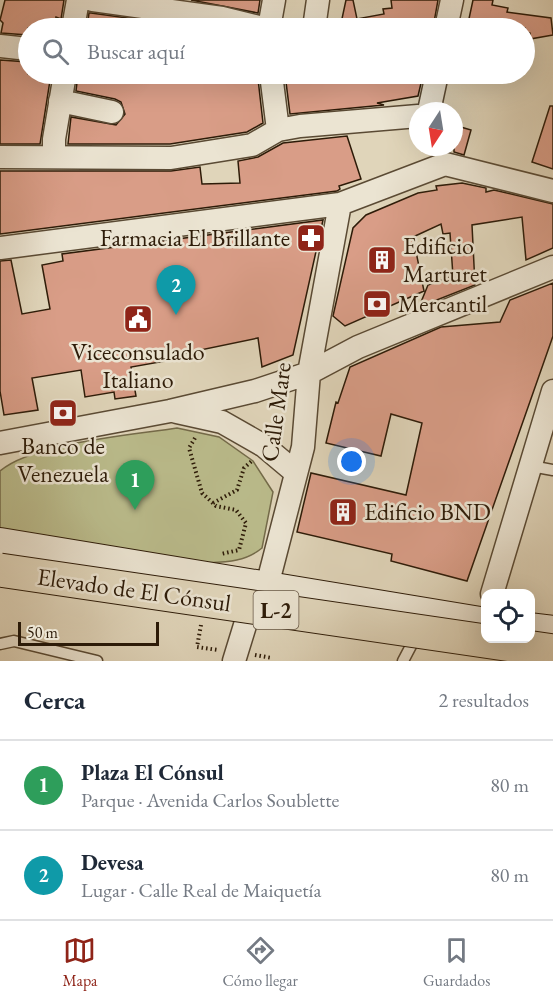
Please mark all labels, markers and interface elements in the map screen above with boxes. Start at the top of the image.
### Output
search box [18,18,535,84]
icon: search [39,35,72,68]
text: Buscar aquí [87,37,185,66]
north arrow [409,102,463,156]
place label: Farmacia El Brillante [100,222,290,253]
pharmacy icon: Farmacia El Brillante [295,222,327,254]
place label: Edificio Marturet [403,230,487,289]
building icon: Edificio Marturet [366,244,398,276]
pin: 2 [156,266,195,315]
bank icon: Mercantil [361,288,393,320]
place label: Mercantil [398,288,488,319]
public building icon: Viceconsulado Italiano [122,303,154,335]
place label: Viceconsulado Italiano [71,336,205,395]
street label: Calle Mare [253,360,298,464]
bank icon: Banco de Venezuela [47,397,79,429]
place label: Banco de Venezuela [17,430,109,489]
your location [337,447,366,476]
pin: 1 [116,460,154,510]
building icon: Edificio BND [327,496,359,528]
place label: Edificio BND [364,496,491,527]
street label: Elevado de El Cónsul [35,561,233,618]
map controls [481,589,535,643]
button: locate [481,589,535,643]
road number: L-2 [254,591,298,629]
scale bar [18,619,159,646]
text: 50 m [27,622,58,643]
text: Cerca [24,683,85,717]
text: 2 resultados [438,687,529,713]
text: Plaza El Cónsul [81,758,224,787]
text: 1 [38,772,49,798]
text: 80 m [490,772,529,798]
text: Parque · Avenida Carlos Soublette [81,787,339,813]
text: Devesa [81,848,144,877]
text: 2 [38,862,49,888]
text: 80 m [490,862,529,888]
text: Lugar · Calle Real de Maiquetía [81,877,321,903]
tab: Mapa [63,934,97,991]
tab: Cómo llegar [222,934,298,991]
tab: Guardados [423,934,490,991]

